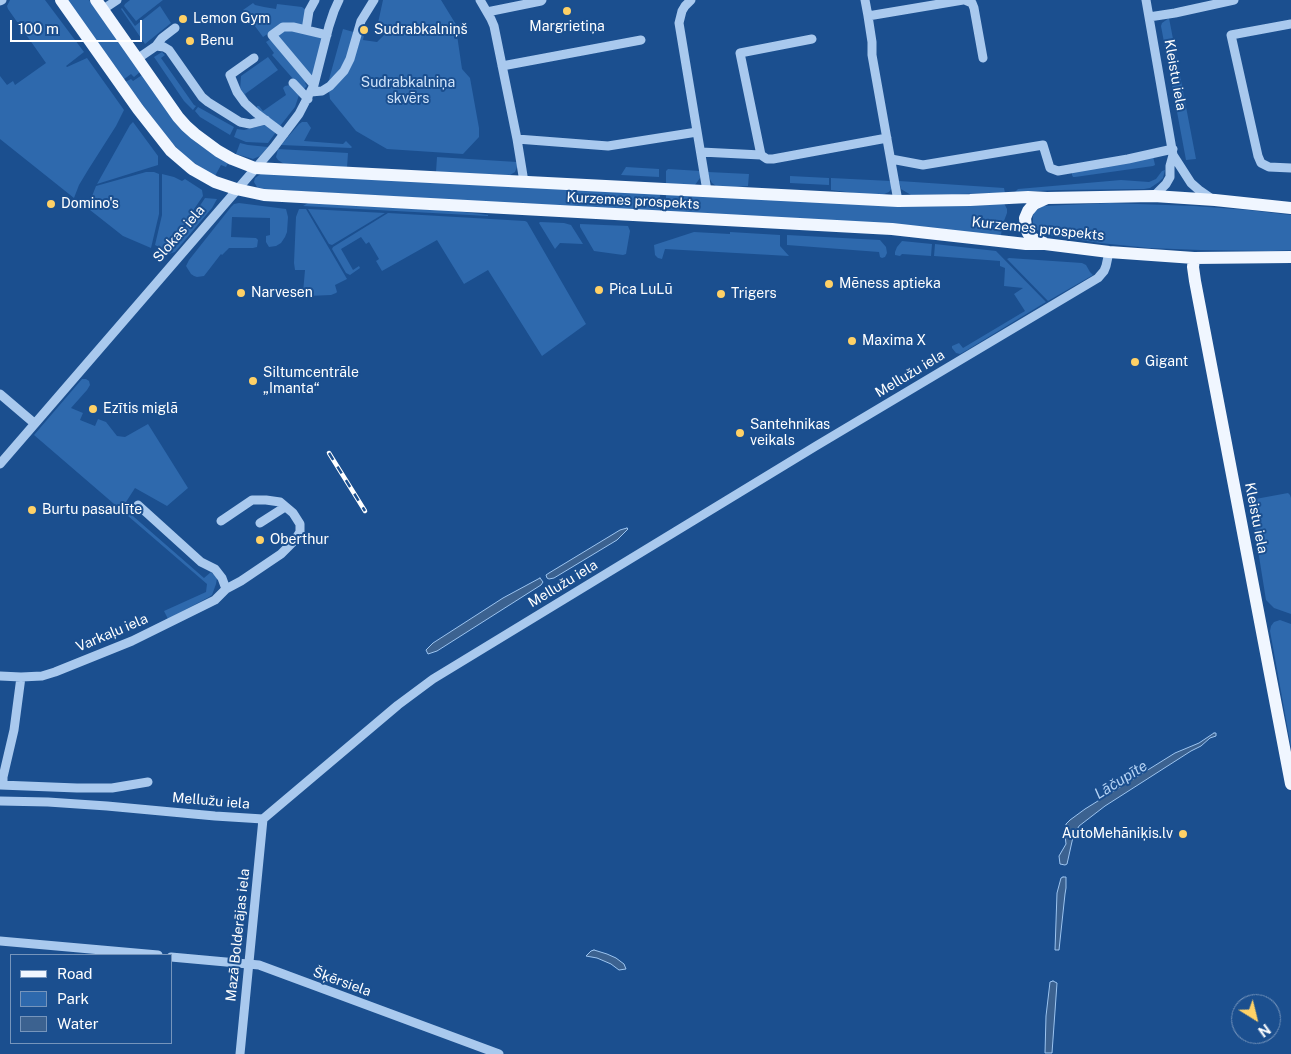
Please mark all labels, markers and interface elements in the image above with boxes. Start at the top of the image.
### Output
marker: Margrietiņa [561,5,573,17]
scale bar [12,10,145,42]
place label: Lemon Gym [193,11,270,27]
marker: Lemon Gym [177,13,189,25]
place label: Margrietiņa [529,19,605,35]
text: 100 m [18,20,59,37]
place label: Sudrabkalniņš [374,22,468,38]
marker: Sudrabkalniņš [358,24,370,36]
place label: Benu [200,33,234,49]
marker: Benu [184,35,196,47]
street label: Kleistu iela [1160,38,1190,112]
park label: Sudrabkalniņa skvērs [361,75,455,108]
street label: Kurzemes prospekts [566,189,700,213]
place label: Domino's [61,196,119,212]
marker: Domino's [45,198,57,210]
street label: Slokas iela [150,202,208,266]
street label: Kurzemes prospekts [971,214,1105,244]
place label: Mēness aptieka [839,276,941,292]
marker: Mēness aptieka [823,278,835,290]
place label: Pica LuLū [609,282,673,298]
marker: Pica LuLū [593,284,605,296]
place label: Narvesen [251,285,313,301]
place label: Trigers [731,286,777,302]
marker: Narvesen [235,287,247,299]
marker: Trigers [715,288,727,300]
place label: Maxima X [862,333,926,349]
marker: Maxima X [846,335,858,347]
street label: Mellužu iela [872,347,948,401]
place label: Gigant [1145,354,1188,370]
marker: Gigant [1129,356,1141,368]
place label: Siltumcentrāle „Imanta“ [263,365,359,398]
marker: Siltumcentrāle „Imanta“ [247,375,259,387]
place label: Ezītis miglā [103,401,178,417]
marker: Ezītis miglā [87,403,99,415]
place label: Santehnikas veikals [750,417,830,450]
marker: Santehnikas veikals [734,427,746,439]
street label: Kleistu iela [1241,481,1271,555]
place label: Burtu pasaulīte [42,502,142,518]
marker: Burtu pasaulīte [26,504,38,516]
place label: Oberthur [270,532,329,548]
marker: Oberthur [254,534,266,546]
street label: Mellužu iela [525,557,601,611]
street label: Varkaļu iela [74,610,150,656]
water label: Lāčupīte [1091,757,1151,803]
street label: Mellužu iela [171,789,251,813]
place label: AutoMehāniķis.lv [1062,826,1173,842]
marker: AutoMehāniķis.lv [1177,828,1189,840]
street label: Mazā Bolderājas iela [223,868,253,1002]
legend [10,954,172,1044]
street label: Šķērsiela [311,964,373,1000]
text: Road [57,965,93,982]
text: Park [57,990,89,1007]
north arrow [1231,994,1281,1044]
text: Water [57,1015,99,1032]
text: N [1255,1021,1273,1040]

